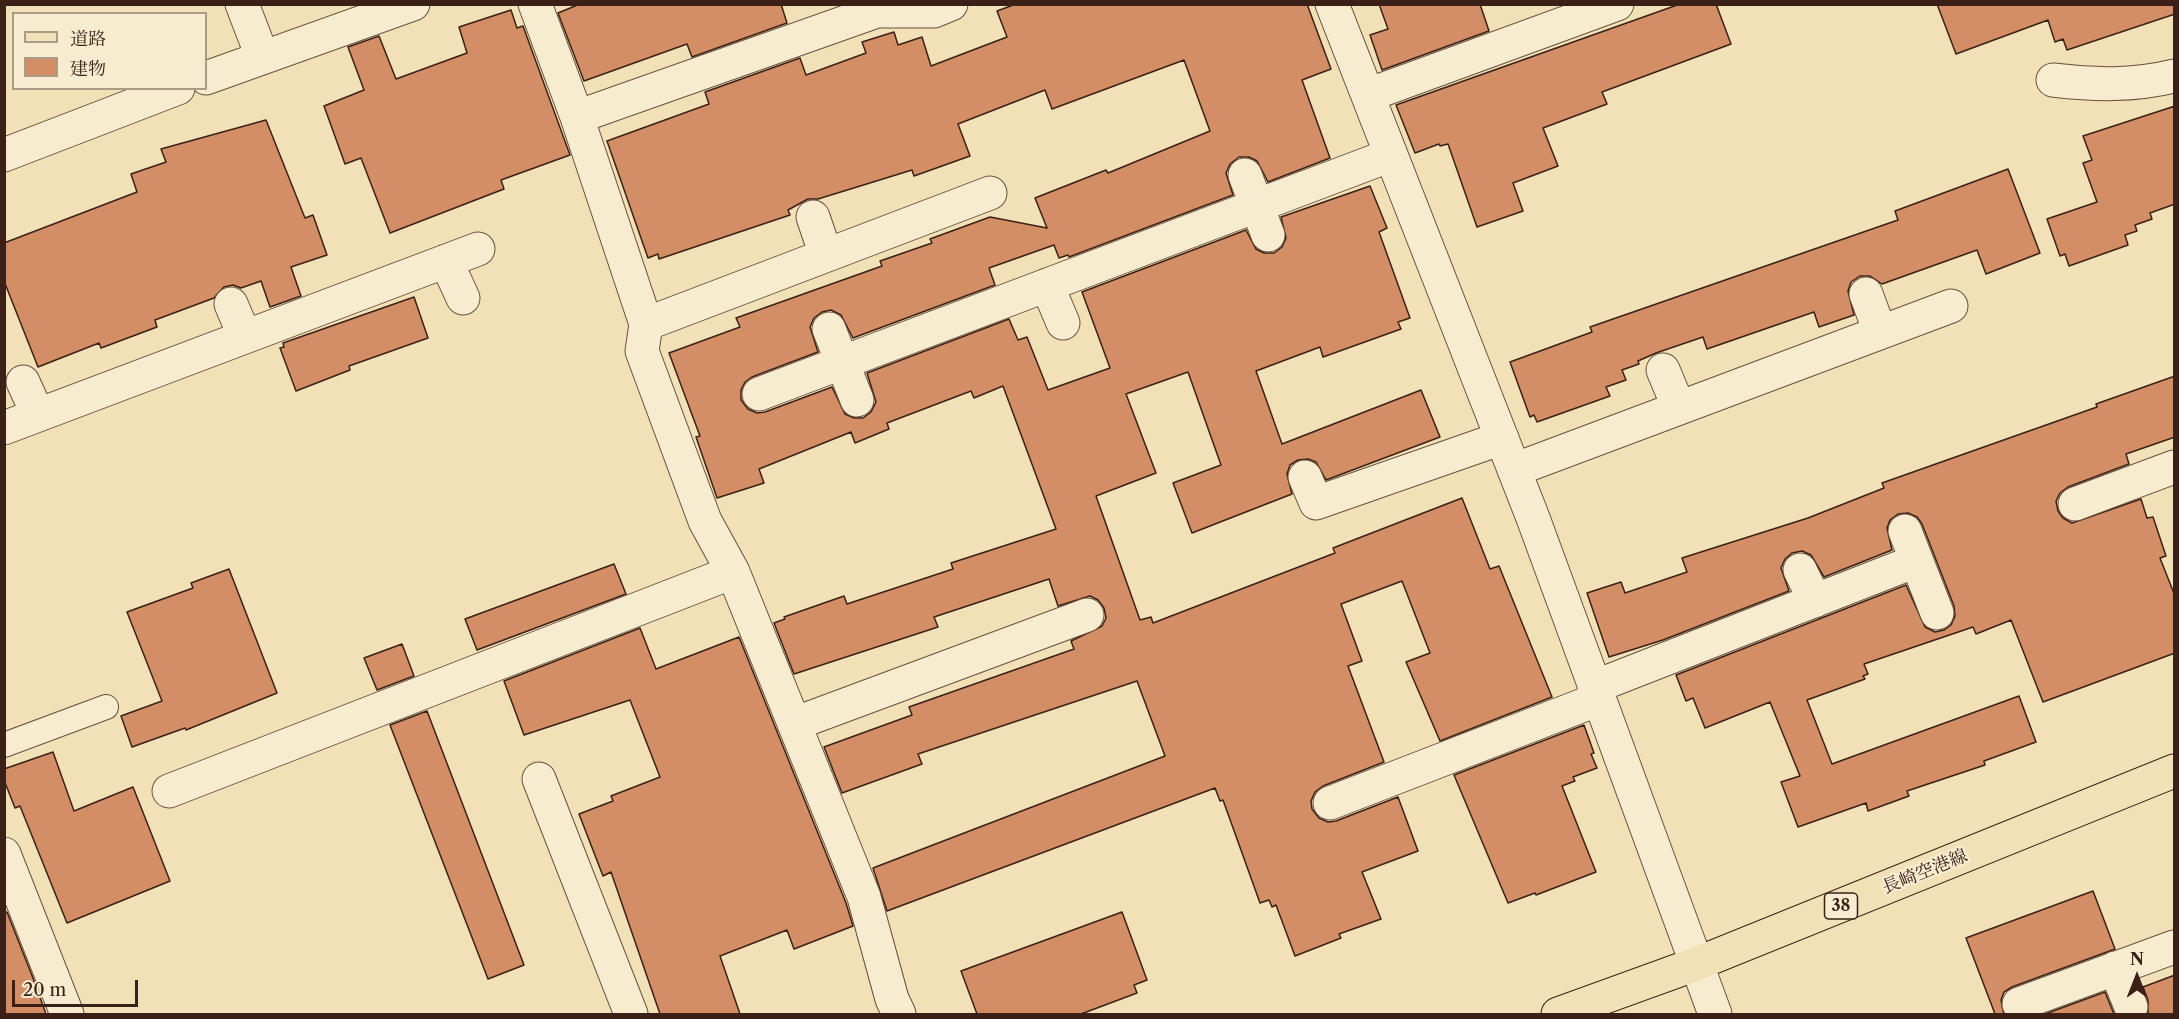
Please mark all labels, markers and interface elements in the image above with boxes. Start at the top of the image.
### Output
legend [12,12,207,90]
text: 道路 [70,28,106,50]
text: 建物 [70,58,106,80]
street label: 長崎空港線 [1879,845,1971,899]
road number: 38 [1824,893,1858,919]
north arrow [2107,947,2167,1007]
text: N [2130,949,2144,969]
scale bar [15,968,141,1006]
text: 20 m [23,979,66,1001]

